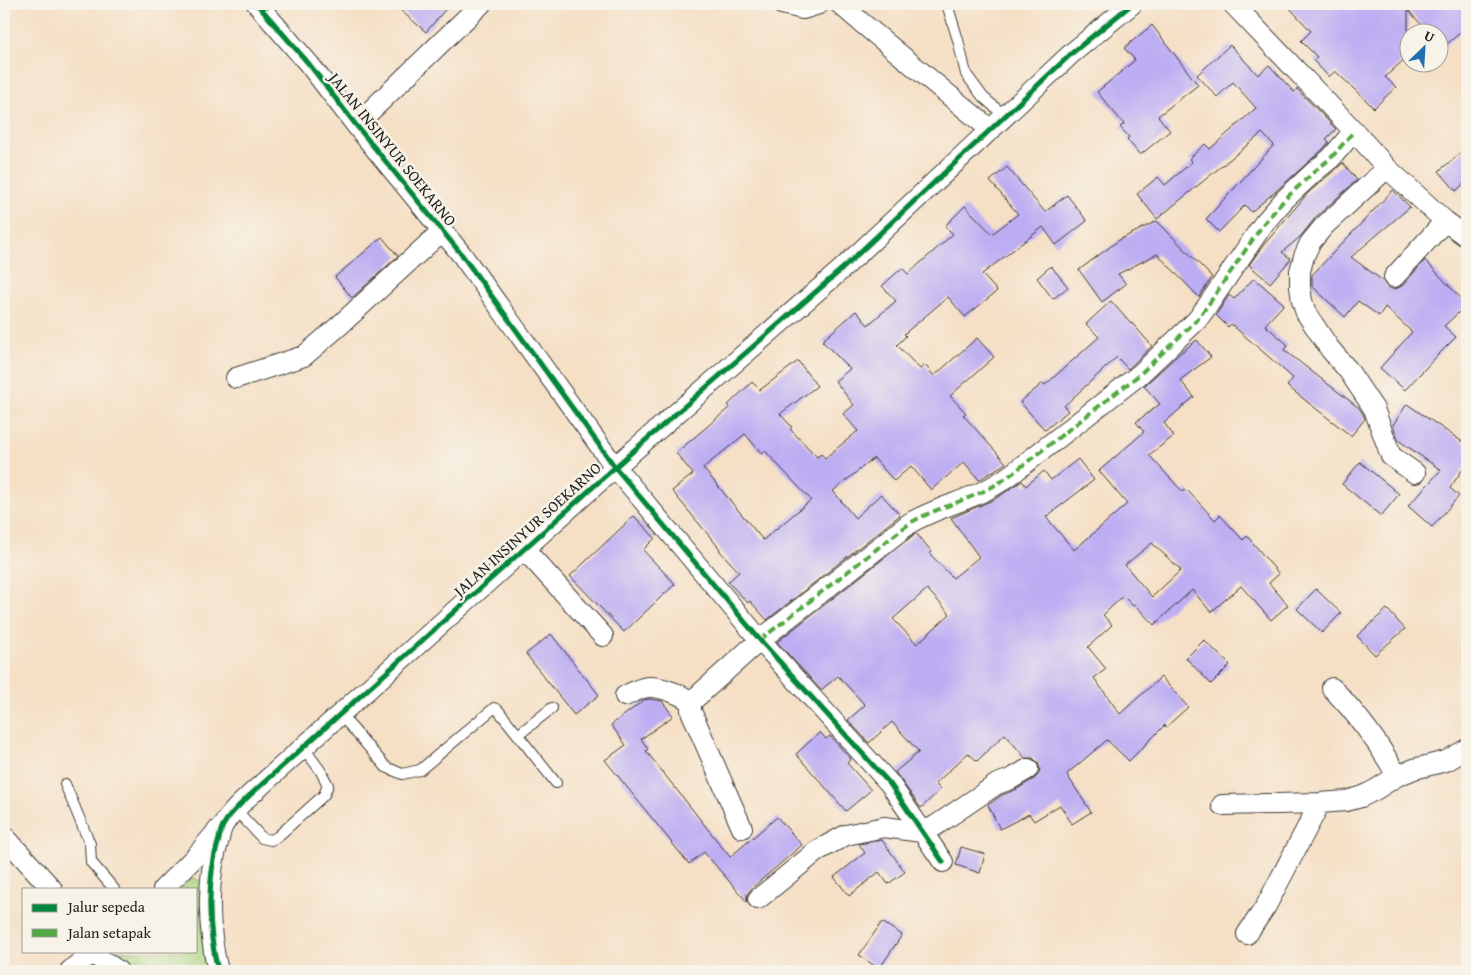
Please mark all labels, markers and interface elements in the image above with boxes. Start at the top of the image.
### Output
north arrow [1398,22,1448,72]
text: U [1421,25,1439,48]
street label: JALAN INSINYUR SOEKARNO [322,65,463,231]
street label: JALAN INSINYUR SOEKARNO [446,456,607,603]
legend [22,888,198,952]
text: Jalur sepeda [66,896,145,917]
text: Jalan setapak [66,922,151,943]

